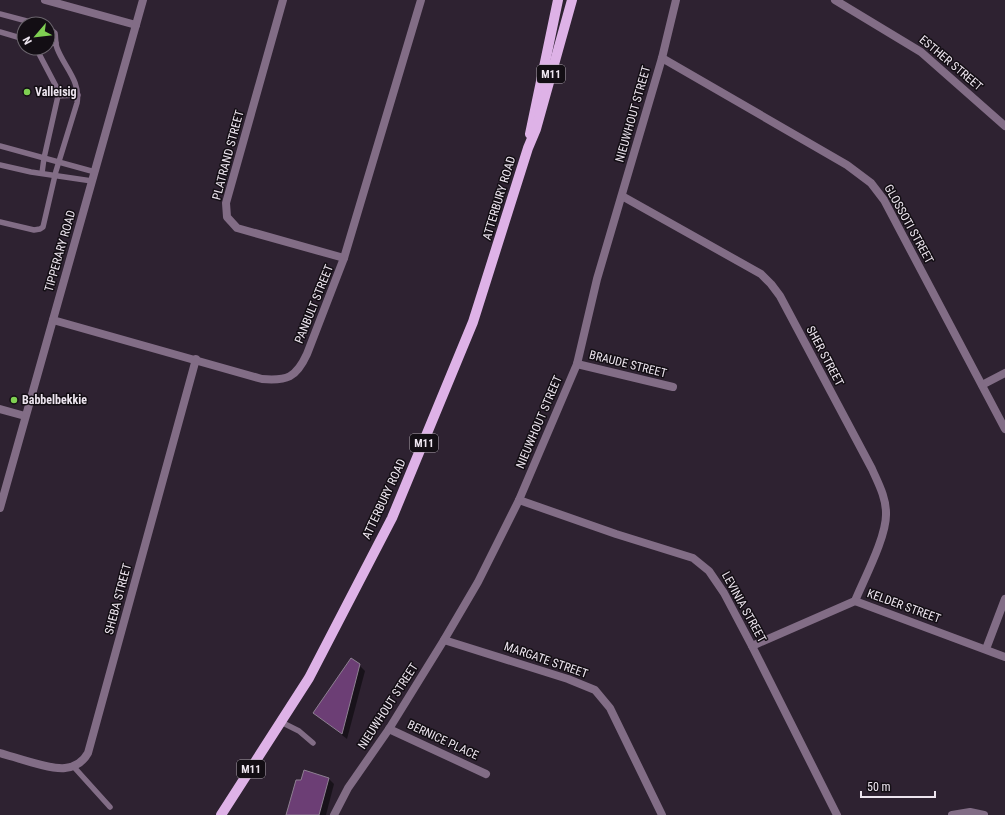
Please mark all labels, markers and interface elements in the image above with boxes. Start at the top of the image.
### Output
north arrow [16,16,56,56]
street label: ESTHER STREET [917,33,985,93]
text: N [20,34,35,46]
street label: NIEUWHOUT STREET [613,64,653,164]
road number: M11 [537,65,565,83]
place label: Valleisig [35,85,77,99]
marker: Valleisig [22,87,32,97]
street label: PLATRAND STREET [209,109,247,201]
street label: ATTERBURY ROAD [480,154,518,242]
street label: GLOSSOTI STREET [881,182,937,266]
street label: TIPPERARY ROAD [42,208,78,293]
street label: PANBULT STREET [292,263,336,345]
street label: SHER STREET [803,324,847,388]
street label: BRAUDE STREET [588,348,668,380]
street label: NIEUWHOUT STREET [513,373,565,471]
place label: Babbelbekkie [22,393,87,407]
marker: Babbelbekkie [9,395,19,405]
road number: M11 [410,434,438,452]
street label: ATTERBURY ROAD [359,457,409,541]
street label: SHEBA STREET [102,562,134,636]
street label: LEVINIA STREET [719,569,769,645]
street label: KELDER STREET [865,586,943,626]
street label: MARGATE STREET [502,639,590,681]
street label: NIEUWHOUT STREET [355,660,421,752]
street label: BERNICE PLACE [405,717,481,763]
road number: M11 [237,760,265,778]
scale bar [861,773,935,799]
text: 50 m [867,780,891,794]

